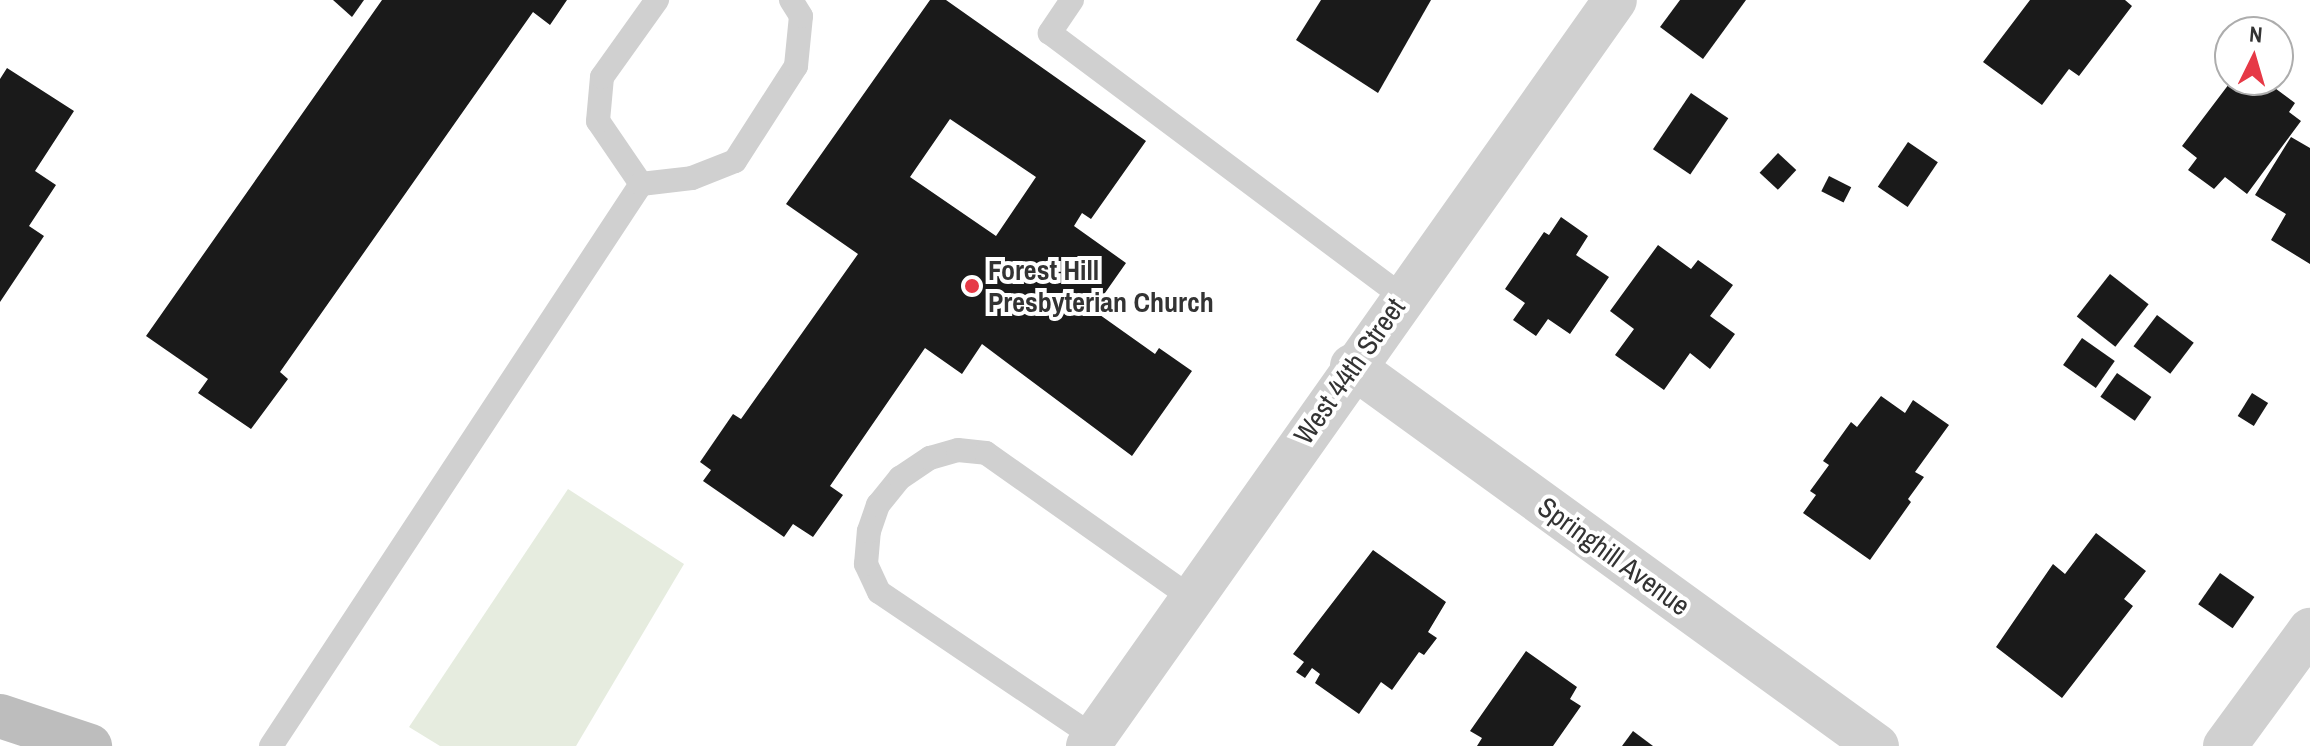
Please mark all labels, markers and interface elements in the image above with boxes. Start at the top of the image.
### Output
north arrow [2214,16,2294,96]
text: N [2248,19,2264,50]
place label: Forest Hill Presbyterian Church [988,253,1214,319]
marker: Forest Hill Presbyterian Church [963,277,981,295]
street label: West 44th Street [1286,291,1412,451]
street label: Springhill Avenue [1531,489,1697,623]

